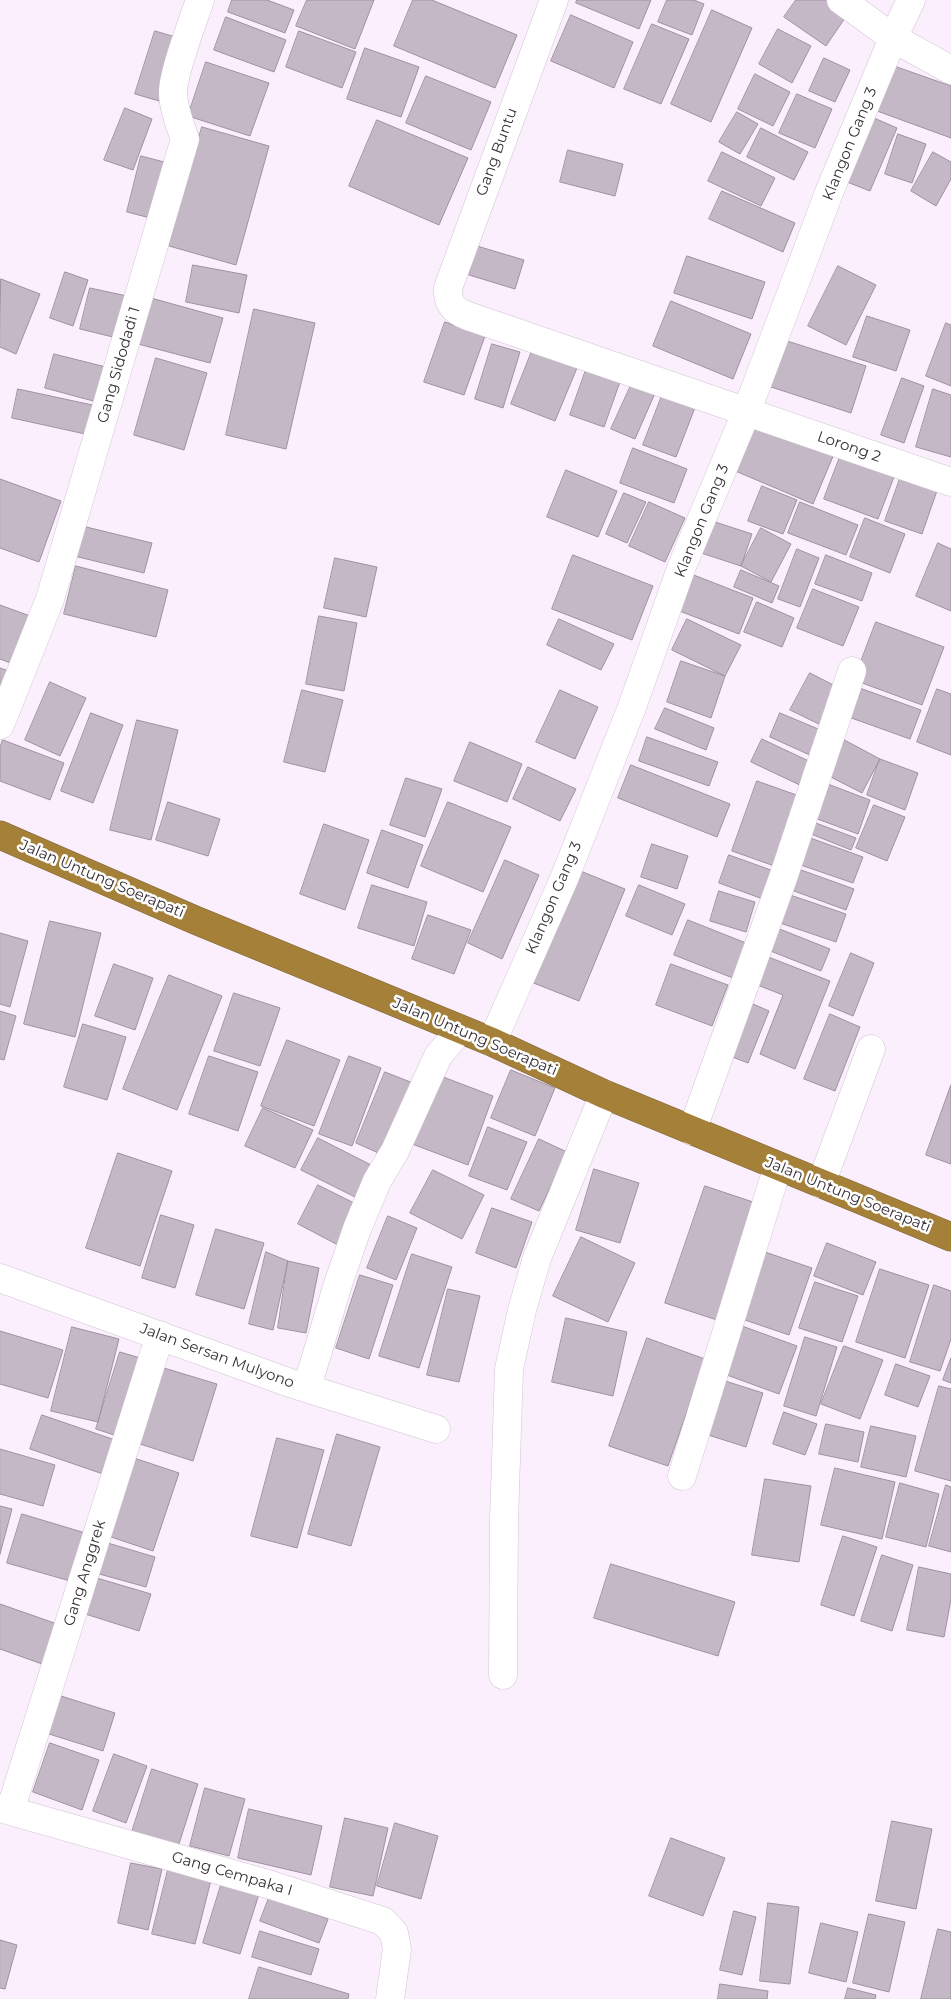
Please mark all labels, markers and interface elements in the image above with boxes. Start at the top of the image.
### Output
street label: Klangon Gang 3 [819,85,881,203]
street label: Gang Buntu [473,105,521,199]
street label: Gang Sidodadi 1 [94,305,144,425]
street label: Lorong 2 [815,428,883,466]
street label: Klangon Gang 3 [671,462,733,580]
street label: Jalan Untung Soerapati [17,836,187,922]
street label: Klangon Gang 3 [522,839,586,957]
street label: Jalan Untung Soerapati [390,994,560,1080]
street label: Jalan Untung Soerapati [763,1154,933,1236]
street label: Jalan Sersan Mulyono [137,1320,297,1392]
street label: Gang Anggrek [60,1518,110,1628]
street label: Gang Cempaka I [169,1848,295,1900]

